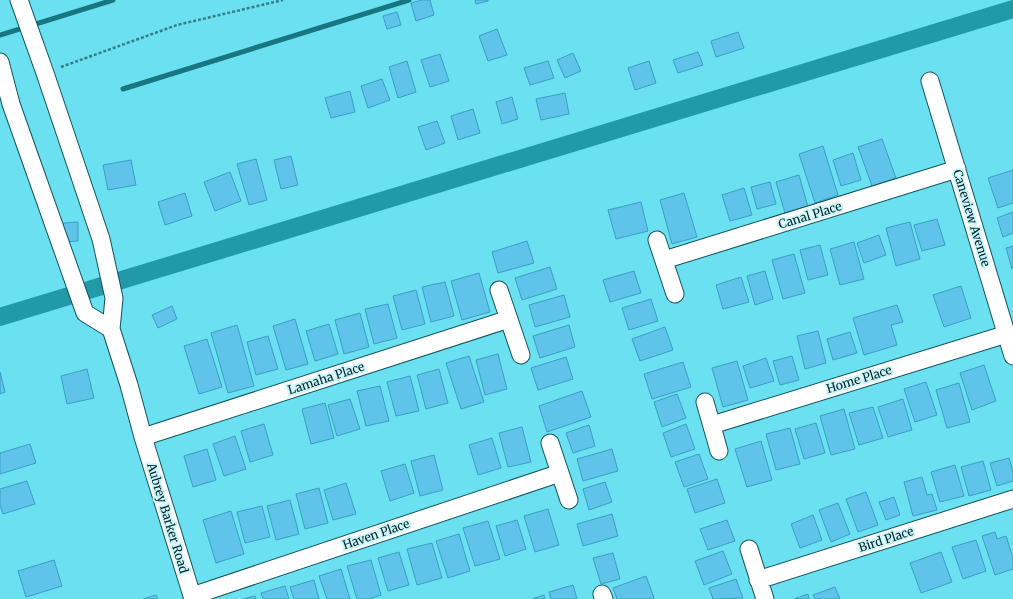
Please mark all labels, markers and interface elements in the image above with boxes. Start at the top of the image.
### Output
street label: Caneview Avenue [950,168,994,268]
street label: Canal Place [777,198,843,232]
street label: Lamaha Place [286,359,366,397]
street label: Home Place [825,362,893,396]
street label: Aubrey Barker Road [144,460,192,575]
street label: Haven Place [341,516,411,552]
street label: Bird Place [857,523,915,555]

